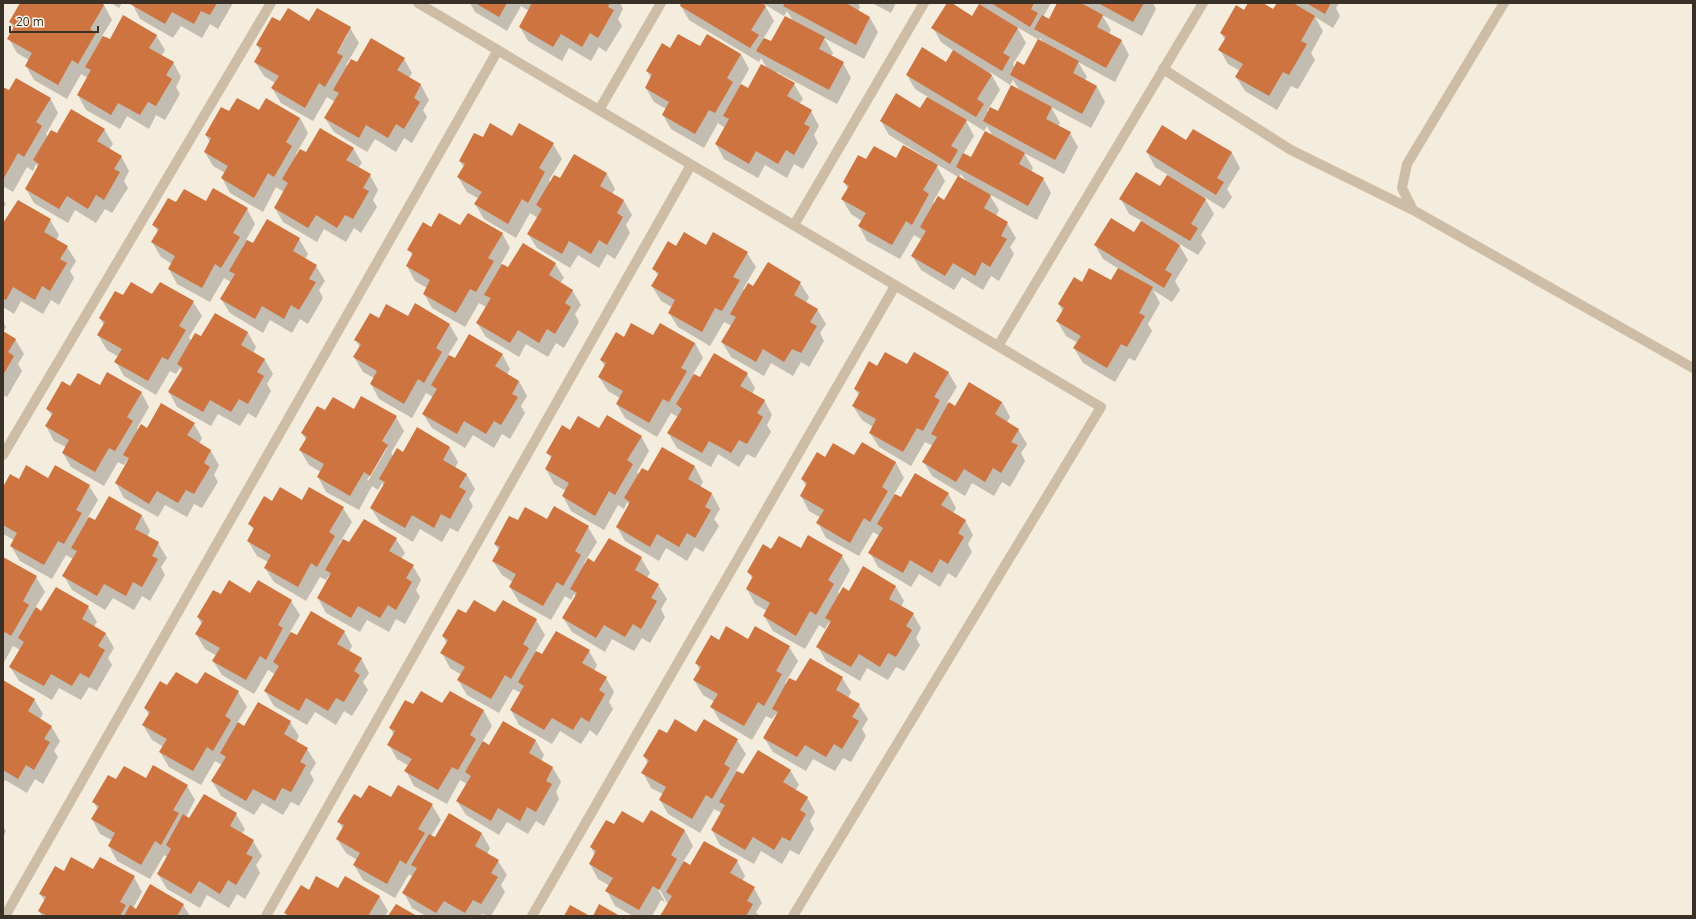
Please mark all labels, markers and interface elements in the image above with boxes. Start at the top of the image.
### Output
scale bar [10,8,98,34]
text: 20 m [16,13,44,30]

